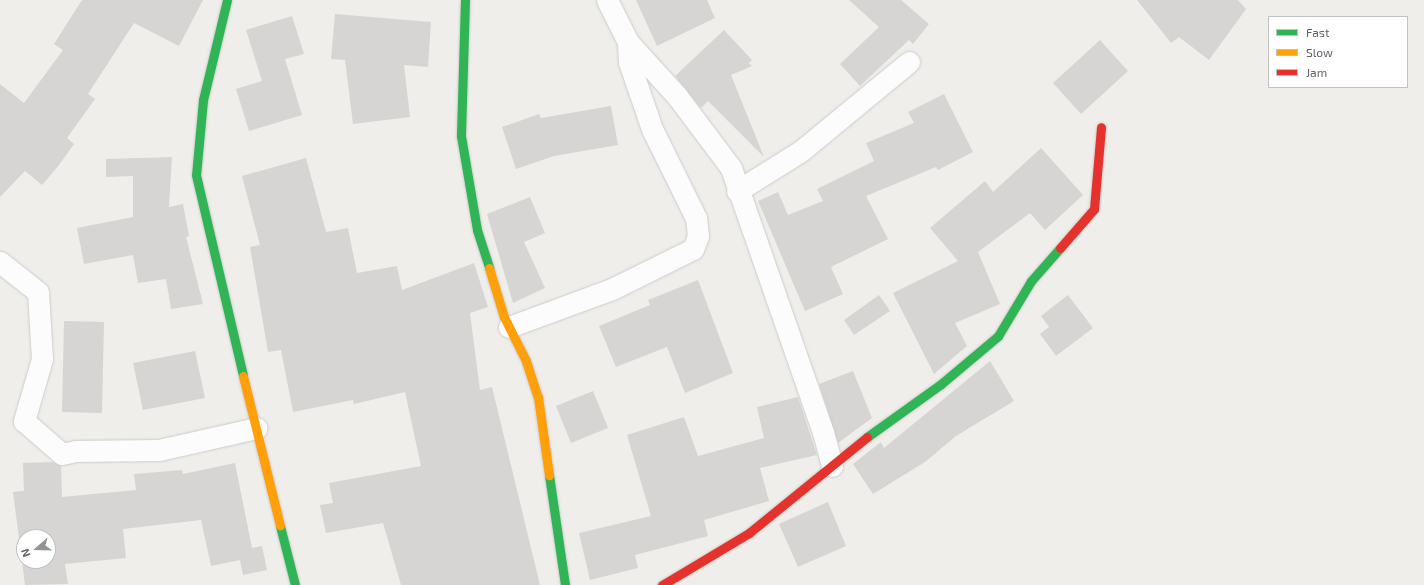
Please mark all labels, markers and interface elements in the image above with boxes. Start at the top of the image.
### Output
legend [1268,16,1408,88]
text: Fast [1306,25,1329,39]
text: Slow [1306,45,1333,59]
text: Jam [1306,65,1327,79]
north arrow [16,529,56,569]
text: N [18,547,33,559]

